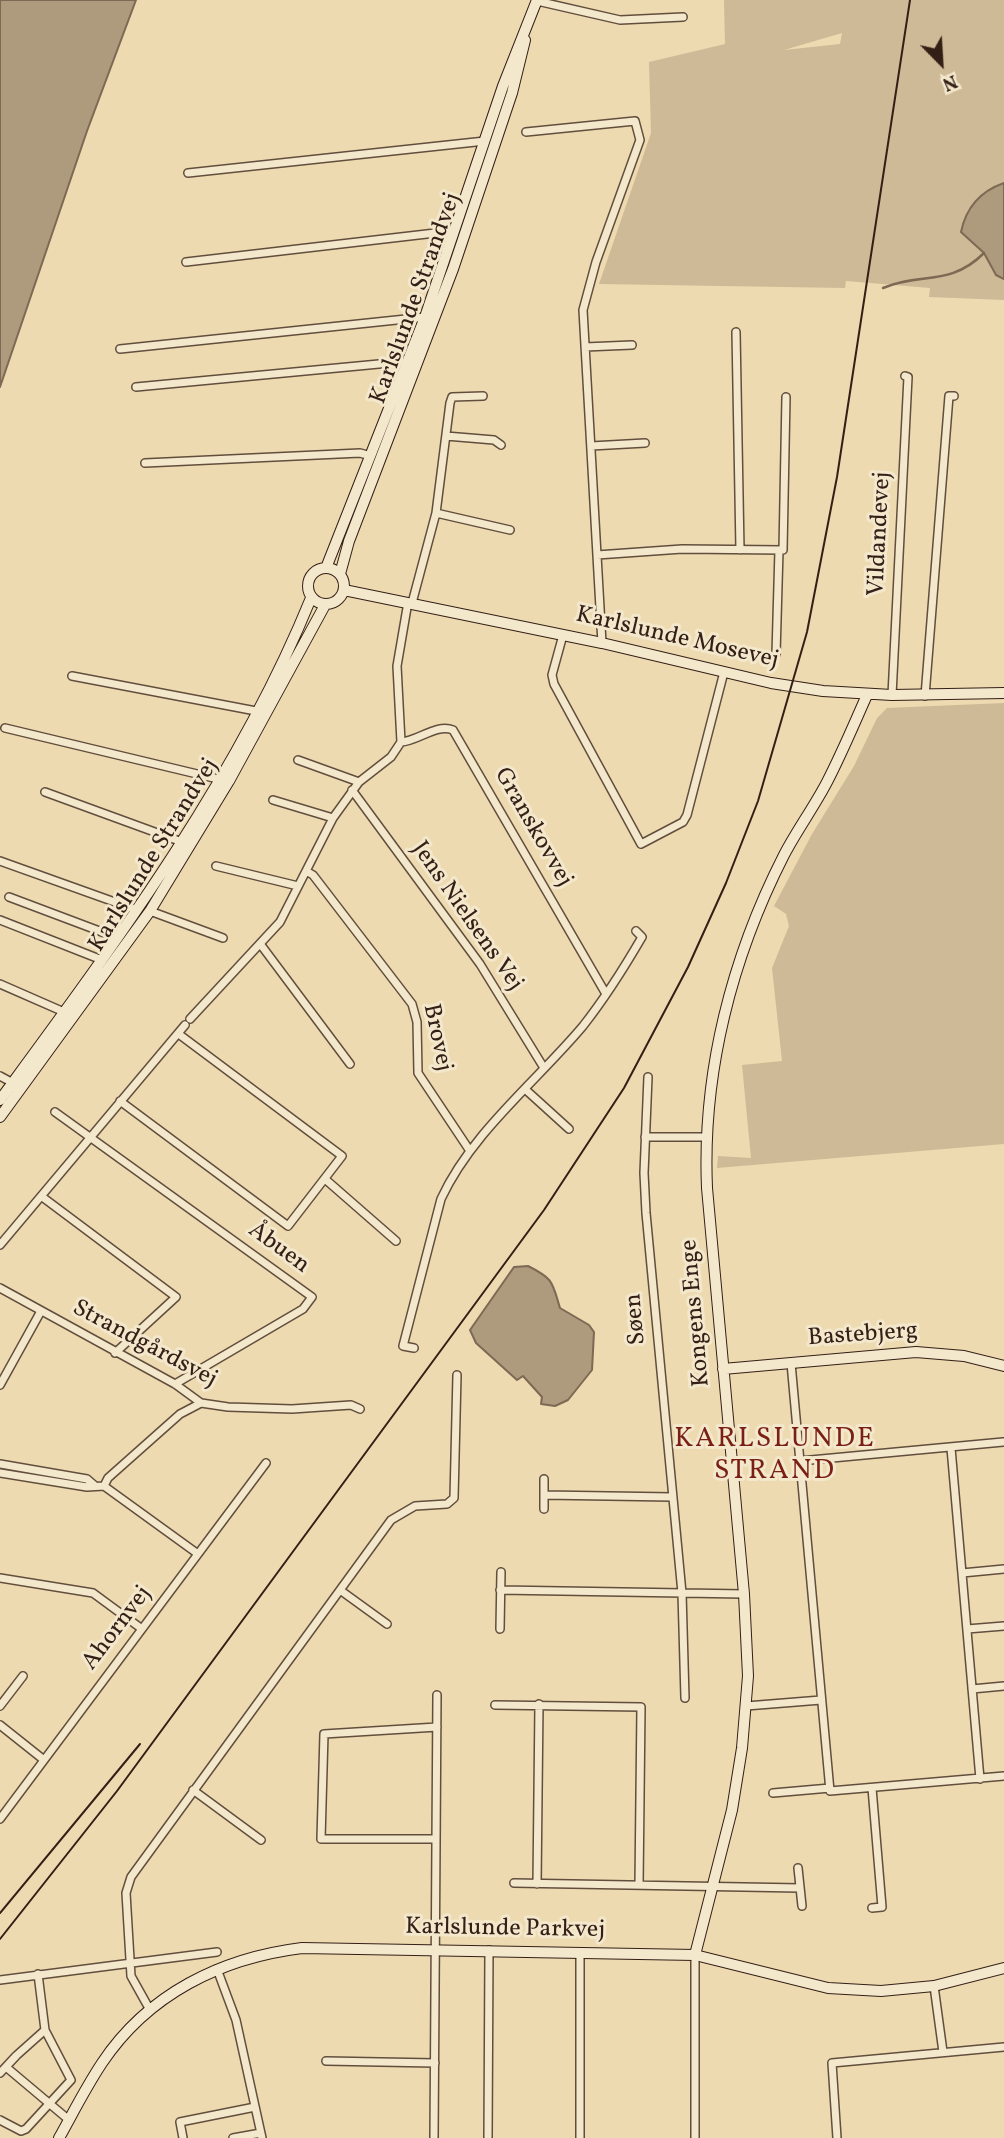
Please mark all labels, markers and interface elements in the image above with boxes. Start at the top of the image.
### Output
north arrow [906,28,976,98]
text: N [938,67,961,97]
street label: Karlslunde Strandvej [365,189,469,409]
street label: Vildandevej [863,471,899,597]
street label: Karlslunde Mosevej [573,602,781,676]
street label: Karlslunde Strandvej [84,754,226,958]
street label: Granskovvej [486,763,578,893]
street label: Jens Nielsens Vej [404,837,528,997]
street label: Brovej [415,1002,457,1074]
street label: Åbuen [242,1217,314,1281]
street label: Kongens Enge [676,1238,718,1388]
street label: Søen [620,1292,654,1346]
street label: Strandgårdsvej [67,1295,221,1395]
street label: Bastebjerg [807,1318,919,1354]
district label: KARLSLUNDE STRAND [675,1424,875,1490]
street label: Ahornvej [77,1581,159,1677]
street label: Karlslunde Parkvej [405,1914,605,1946]

